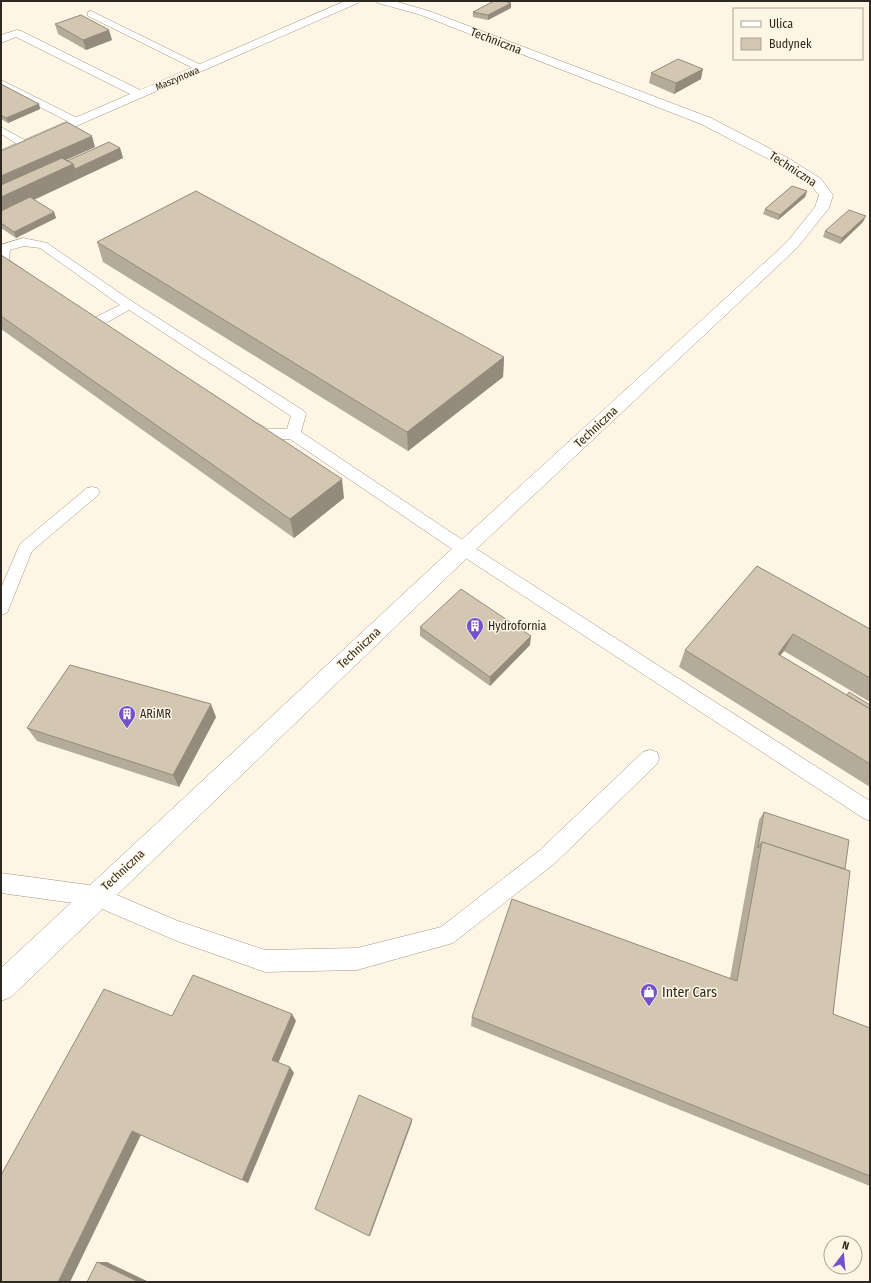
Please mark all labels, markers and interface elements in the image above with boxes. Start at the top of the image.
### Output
legend [733,8,863,60]
text: Ulica [769,17,793,31]
street label: Techniczna [468,25,524,57]
text: Budynek [769,37,812,51]
street label: Maszynowa [154,64,201,94]
street label: Techniczna [767,149,819,190]
street label: Techniczna [572,403,621,450]
building icon: Hydrofornia [465,616,485,641]
place label: Hydrofornia [488,619,547,633]
street label: Techniczna [335,624,384,671]
building icon: ARiMR [117,704,137,729]
place label: ARiMR [140,707,171,721]
street label: Techniczna [99,846,148,893]
shop icon: Inter Cars [639,982,659,1007]
place label: Inter Cars [662,984,717,1001]
north arrow [823,1235,863,1275]
text: N [841,1239,851,1253]

